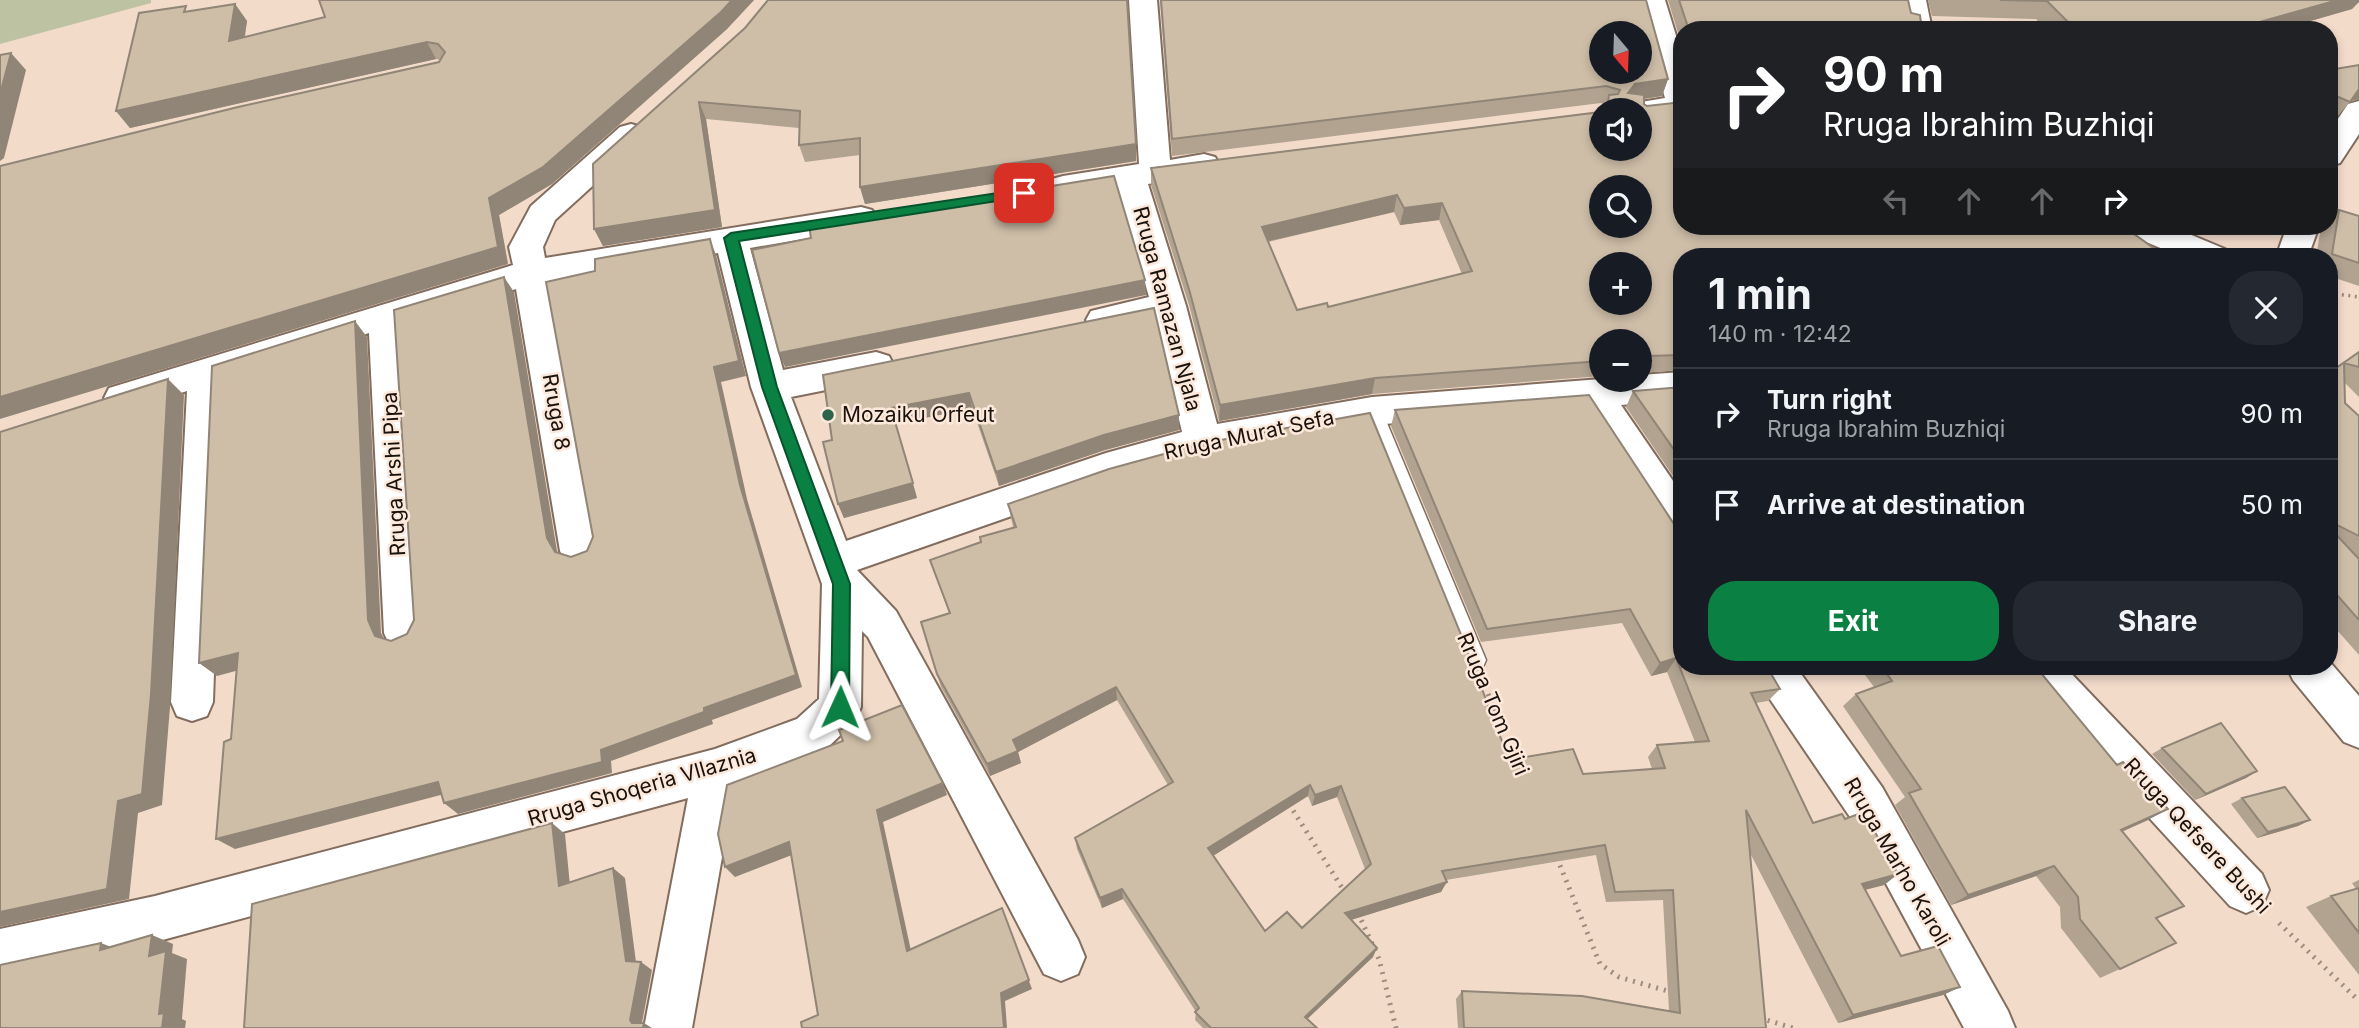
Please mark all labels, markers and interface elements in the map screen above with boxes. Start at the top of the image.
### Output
north arrow [1589,21,1652,84]
map controls [1589,21,1652,392]
text: 90 m [1823,45,1944,104]
icon: right [1708,49,1799,140]
button: sound [1589,98,1652,161]
text: Rruga Ibrahim Buzhiqi [1823,105,2155,144]
pin [994,163,1054,223]
icon: arrive [1005,174,1043,212]
button: search [1589,175,1652,238]
icon: left [1877,182,1915,220]
icon: ahead [1950,182,1988,220]
icon: ahead [2023,182,2061,220]
icon: right [2096,182,2134,220]
street label: Rruga Ramazan Njala [1128,204,1207,414]
button: + [1589,252,1652,315]
text: 1 min [1708,268,1812,319]
button: close [2229,271,2303,345]
text: 140 m · 12:42 [1708,320,1852,348]
button: − [1589,329,1652,392]
street label: Rruga 8 [537,372,576,452]
text: Turn right [1767,384,1892,415]
street label: Rruga Arshi Pipa [377,391,410,557]
icon: right [1708,395,1746,433]
text: 90 m [2240,398,2303,429]
place label: Mozaiku Orfeut [842,402,995,427]
street label: Rruga Murat Sefa [1162,404,1336,465]
marker: Mozaiku Orfeut [820,407,836,423]
text: Rruga Ibrahim Buzhiqi [1767,415,2005,443]
icon: arrive [1708,486,1746,524]
text: Arrive at destination [1767,489,2026,520]
text: 50 m [2241,489,2303,520]
button: Exit [1708,581,1999,661]
button: Share [2013,581,2303,661]
street label: Rruga Tom Gjiri [1452,629,1535,779]
position arrow [803,670,877,744]
street label: Rruga Shoqeria Vllaznia [525,742,759,831]
street label: Rruga Qefsere Bushi [2119,753,2276,919]
street label: Rruga Marho Karoli [1839,773,1956,951]

